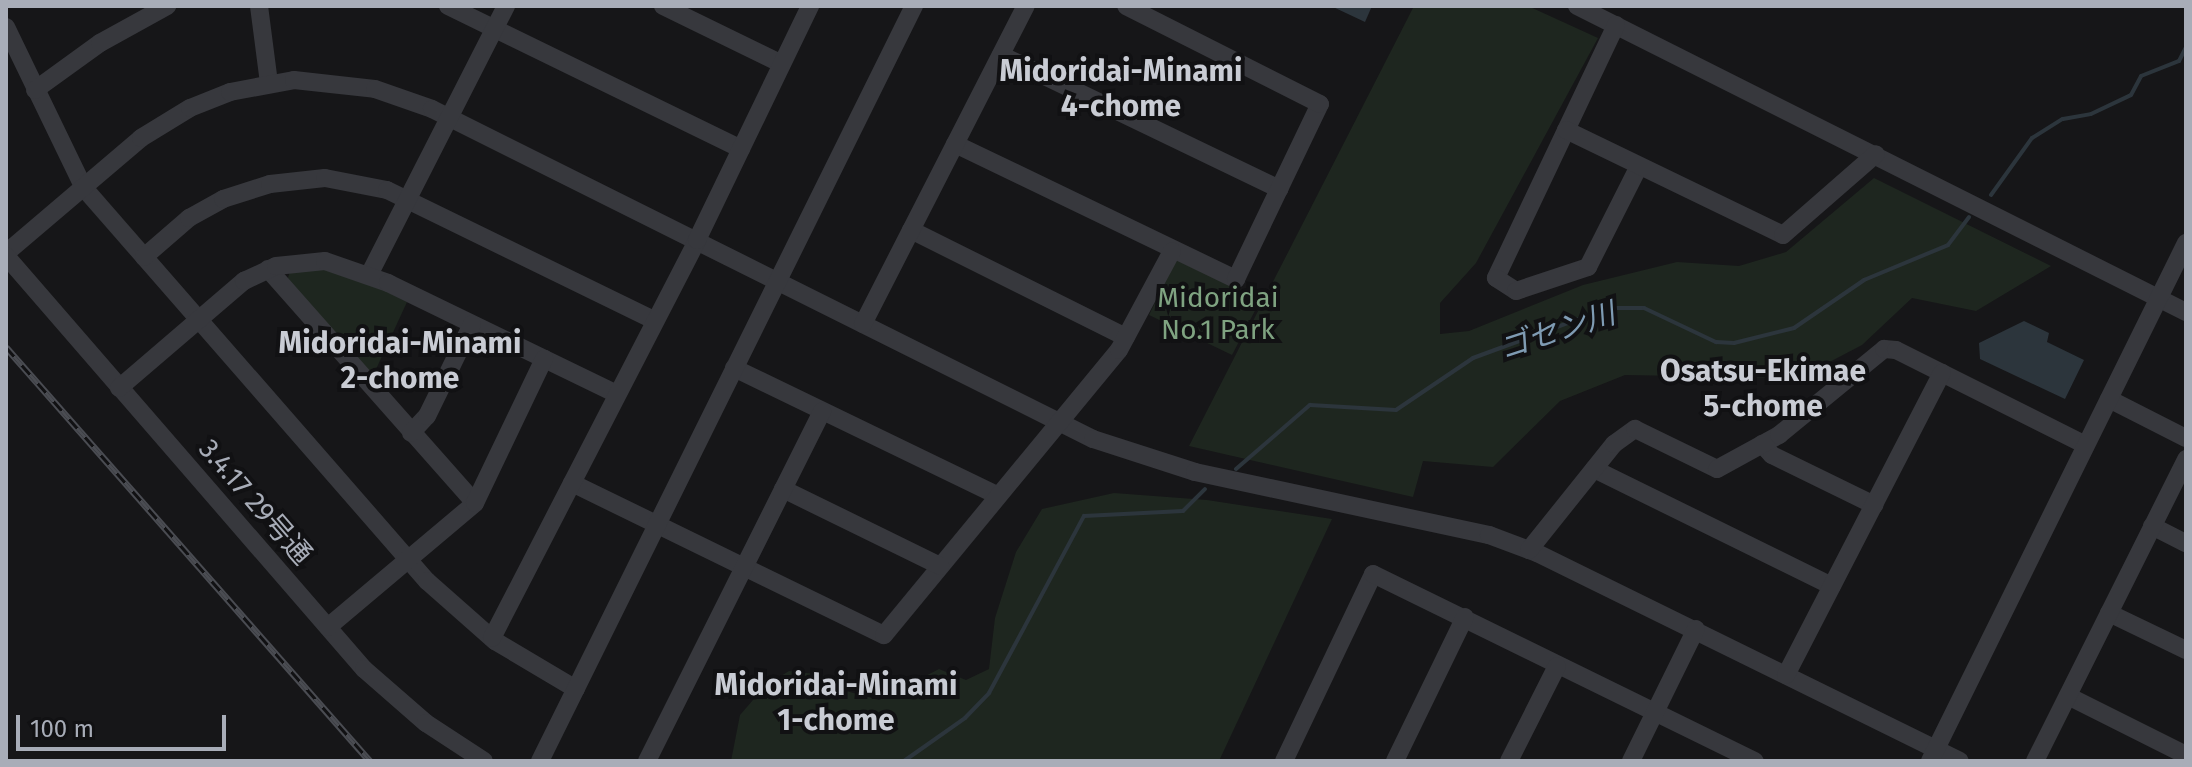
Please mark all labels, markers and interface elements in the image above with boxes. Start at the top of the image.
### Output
district label: Midoridai-Minami 4-chome [1000,53,1242,124]
park label: Midoridai No.1 Park [1157,281,1279,347]
water label: ゴセン川 [1494,295,1620,367]
district label: Midoridai-Minami 2-chome [279,325,521,396]
district label: Osatsu-Ekimae 5-chome [1660,353,1866,424]
street label: 3.4.17 29号通 [192,433,318,571]
district label: Midoridai-Minami 1-chome [715,667,957,738]
scale bar [20,699,230,749]
text: 100 m [30,715,94,743]

